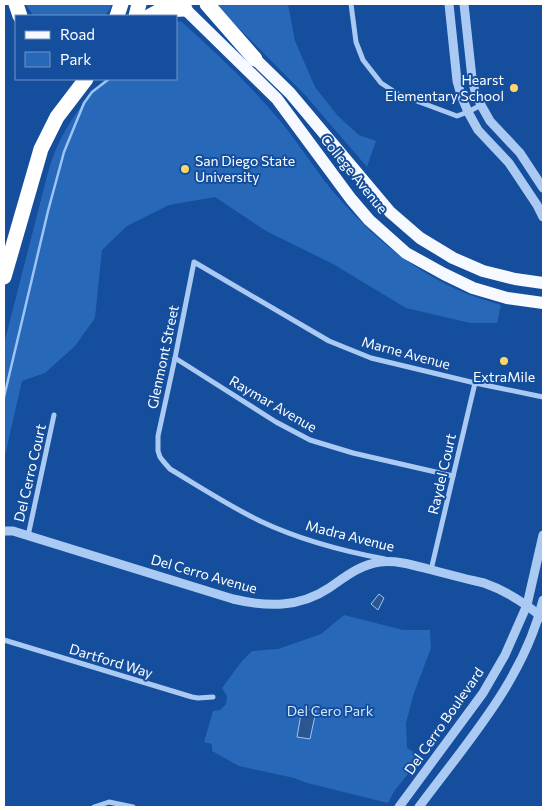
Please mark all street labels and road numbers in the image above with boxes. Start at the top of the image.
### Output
street label: College Avenue [317,131,391,217]
street label: Glenmont Street [143,303,182,410]
street label: Marne Avenue [360,333,452,372]
street label: Raymar Avenue [226,372,320,435]
street label: Del Cerro Court [10,422,49,524]
street label: Raydel Court [424,432,459,516]
street label: Madra Avenue [304,516,396,555]
street label: Del Cerro Avenue [149,550,259,597]
street label: Dartford Way [67,640,155,681]
street label: Del Cerro Boulevard [400,664,487,777]

